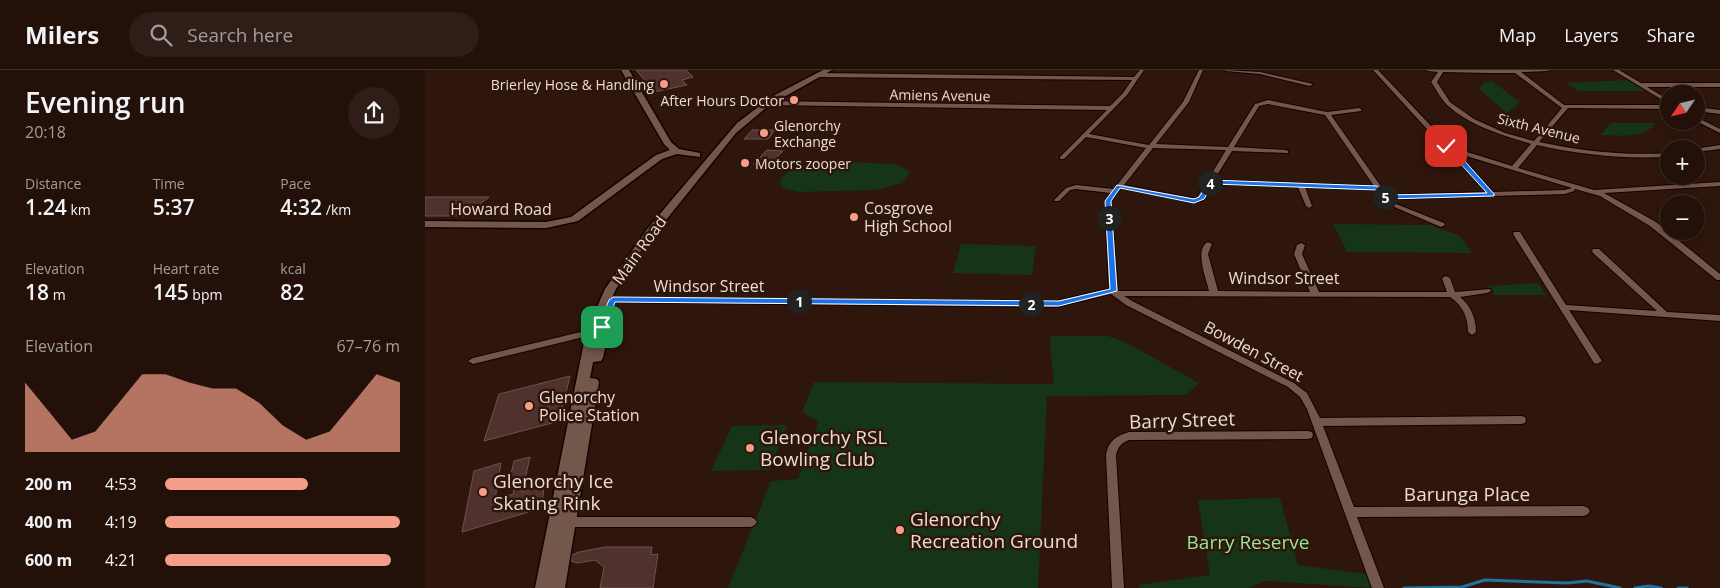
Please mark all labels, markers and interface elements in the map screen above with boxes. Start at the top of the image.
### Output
search box [129,12,479,57]
text: Milers [25,18,99,51]
icon: search [147,21,175,49]
text: Search here [187,22,293,48]
text: Map [1499,23,1536,47]
text: Layers [1564,23,1619,47]
text: Share [1647,23,1695,47]
place label: Brierley Hose & Handling [491,75,654,94]
marker: Brierley Hose & Handling [658,78,670,90]
text: Evening run [25,83,186,121]
street label: Amiens Avenue [889,85,991,105]
north arrow [1660,85,1705,130]
map controls [1660,85,1705,240]
button: share [348,87,400,139]
place label: After Hours Doctor [660,91,784,110]
marker: After Hours Doctor [788,94,800,106]
street label: Sixth Avenue [1496,109,1582,147]
place label: Glenorchy Exchange [774,116,842,151]
text: 20:18 [25,121,66,143]
pin [1425,125,1467,167]
marker: Glenorchy Exchange [758,127,770,139]
icon: check [1432,132,1460,160]
button: + [1660,140,1705,185]
place label: Motors zooper [755,154,851,173]
marker: Motors zooper [739,157,751,169]
pin: 4 [1197,170,1223,196]
text: Distance [25,174,81,193]
text: Time [153,174,185,193]
text: Pace [280,174,311,193]
text: 4 [1206,174,1215,193]
pin: 5 [1373,184,1397,210]
text: 5 [1381,188,1390,207]
text: 1.24 [25,193,67,221]
text: 5:37 [153,193,194,221]
text: 4:32 [280,193,322,221]
button: − [1660,195,1705,240]
place label: Cosgrove High School [864,197,952,237]
street label: Howard Road [450,198,552,220]
text: km [67,200,91,219]
text: /km [322,200,351,219]
pin: 3 [1097,206,1121,230]
text: 3 [1105,209,1114,228]
street label: Main Road [607,211,671,289]
marker: Cosgrove High School [848,211,860,223]
text: Elevation [25,259,84,278]
text: Heart rate [153,259,219,278]
text: kcal [280,259,306,278]
street label: Windsor Street [1228,267,1340,289]
street label: Windsor Street [653,275,765,297]
text: 18 [25,278,49,306]
text: 145 [153,278,189,306]
text: 82 [280,278,304,306]
text: m [49,285,66,304]
text: bpm [189,285,222,304]
pin: 1 [787,288,811,314]
text: 1 [795,292,804,311]
pin: 2 [1019,292,1043,316]
text: 2 [1027,295,1036,314]
pin [581,306,623,348]
icon: arrive [588,313,616,341]
street label: Bowden Street [1200,316,1308,387]
text: Elevation [25,335,93,357]
text: 67–76 m [336,335,400,357]
place label: Glenorchy Police Station [539,386,640,426]
marker: Glenorchy Police Station [523,400,535,412]
street label: Barry Street [1129,405,1236,435]
place label: Glenorchy RSL Bowling Club [760,424,887,472]
marker: Glenorchy RSL Bowling Club [744,442,756,454]
place label: Glenorchy Ice Skating Rink [493,468,613,516]
text: 200 m [25,473,72,495]
text: 4:53 [105,473,137,495]
street label: Barunga Place [1404,481,1530,507]
marker: Glenorchy Ice Skating Rink [477,486,489,498]
place label: Glenorchy Recreation Ground [910,506,1078,554]
text: 400 m [25,511,72,533]
text: 4:19 [105,511,137,533]
marker: Glenorchy Recreation Ground [894,524,906,536]
park label: Barry Reserve [1187,529,1309,555]
text: 600 m [25,549,72,571]
text: 4:21 [105,549,137,571]

